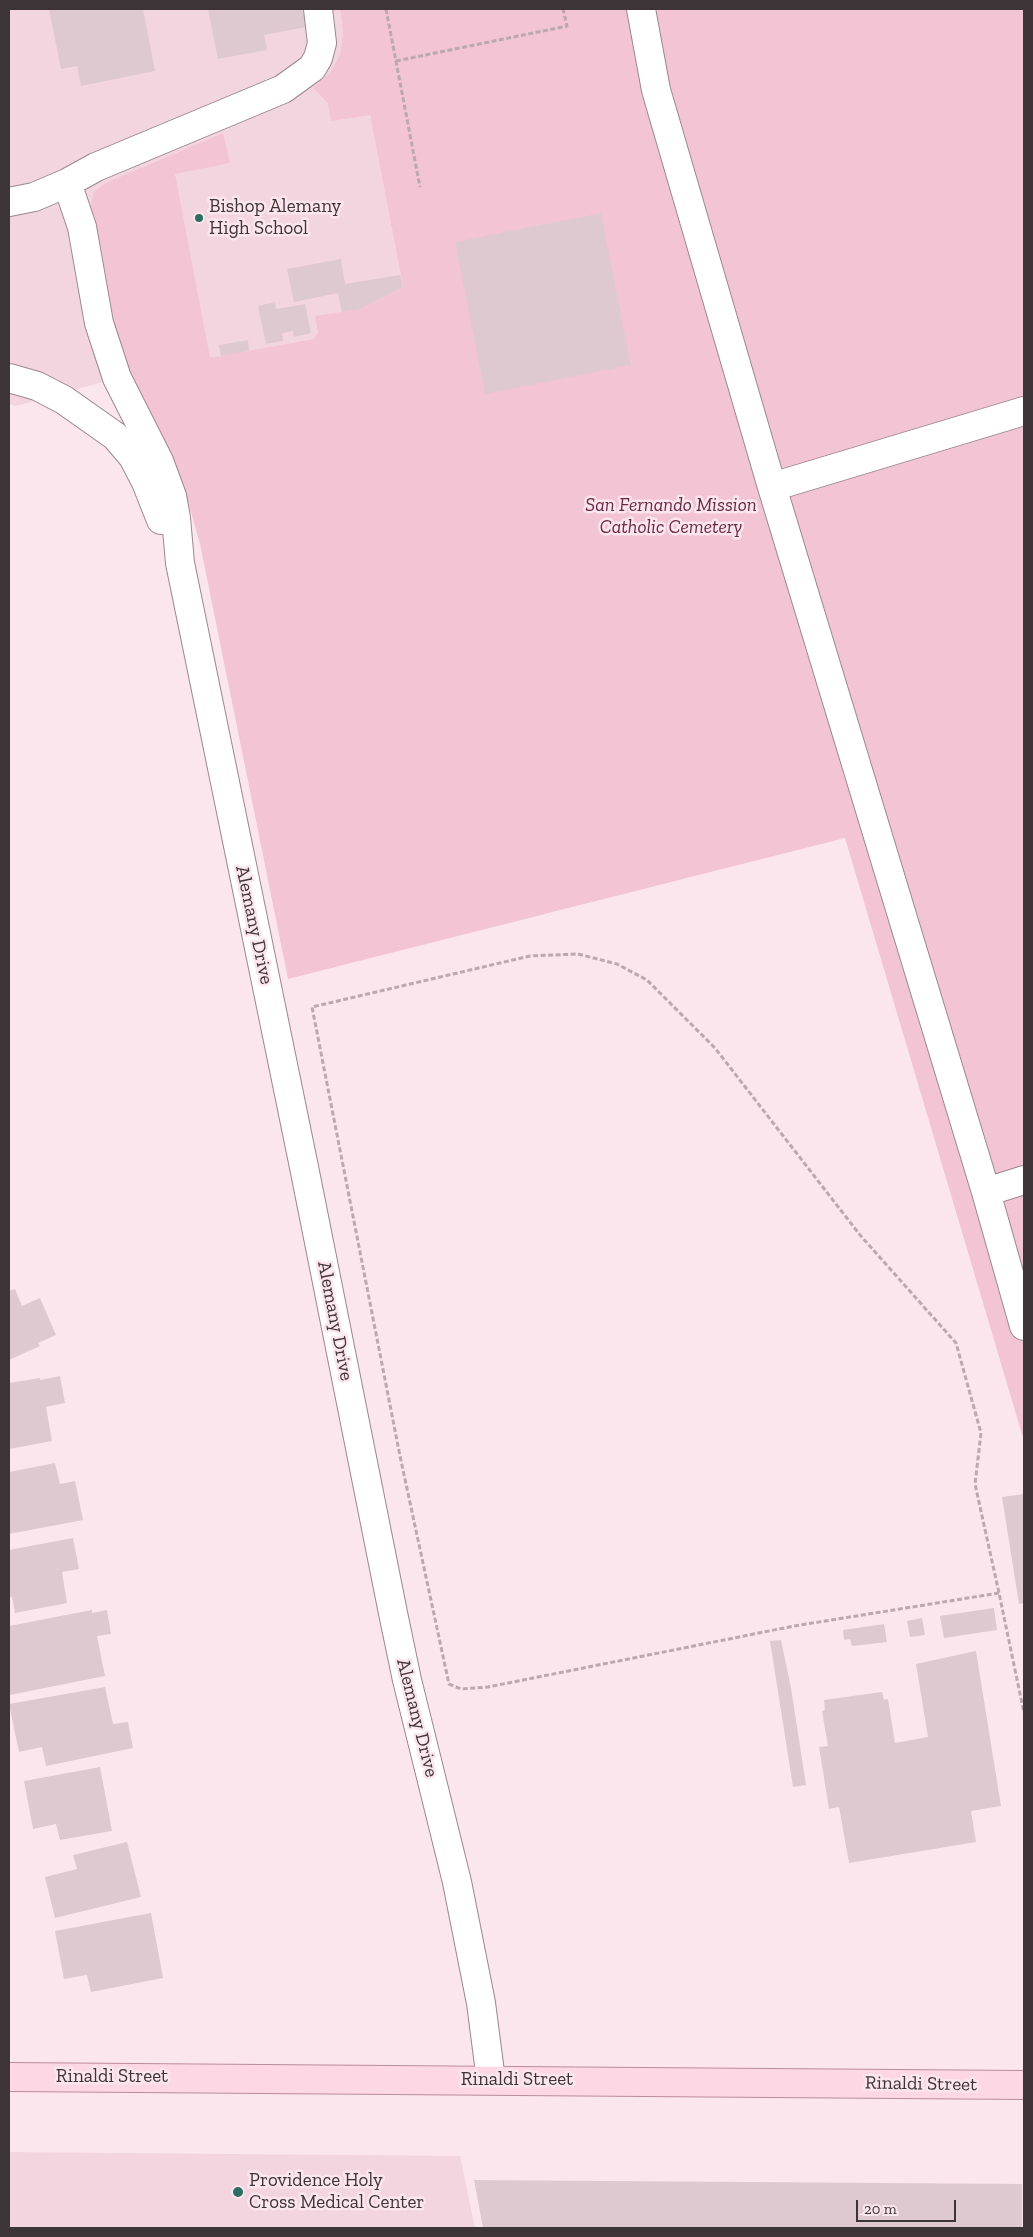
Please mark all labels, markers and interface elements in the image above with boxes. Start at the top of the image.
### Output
place label: Bishop Alemany High School [209,196,341,240]
marker: Bishop Alemany High School [193,212,205,224]
park label: San Fernando Mission Catholic Cemetery [585,495,757,539]
street label: Alemany Drive [230,863,278,987]
street label: Alemany Drive [312,1259,358,1383]
street label: Alemany Drive [391,1657,443,1779]
street label: Rinaldi Street [56,2066,168,2088]
street label: Rinaldi Street [461,2069,573,2091]
street label: Rinaldi Street [865,2072,977,2096]
place label: Providence Holy Cross Medical Center [249,2170,424,2214]
marker: Providence Holy Cross Medical Center [231,2185,245,2199]
scale bar [858,2190,958,2222]
text: 20 m [864,2200,897,2218]

